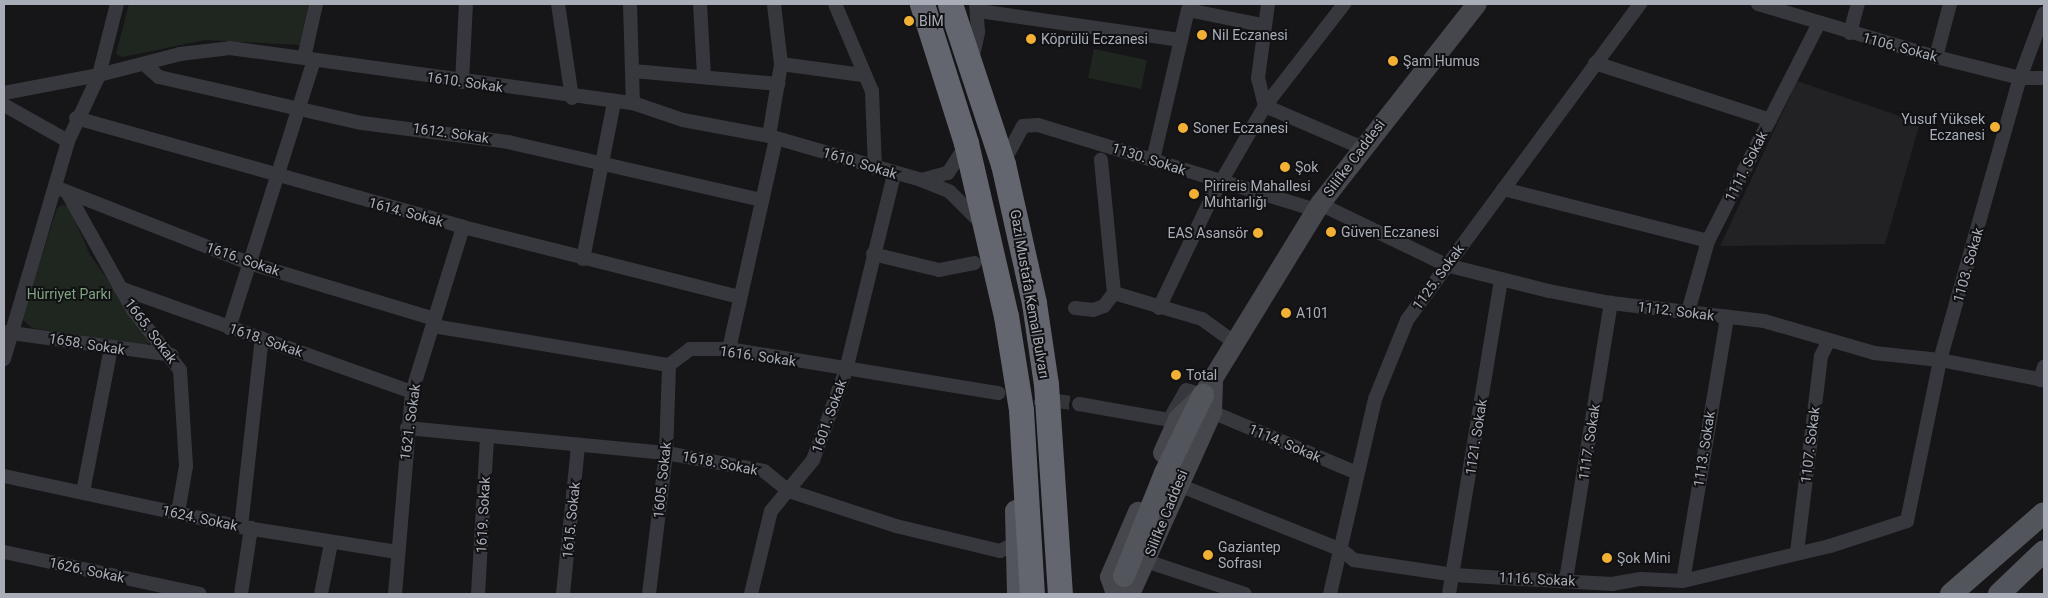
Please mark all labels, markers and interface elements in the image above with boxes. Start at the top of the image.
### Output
place label: BİM [919,13,944,29]
marker: BİM [903,15,915,27]
place label: Nil Eczanesi [1212,27,1288,43]
marker: Nil Eczanesi [1196,29,1208,41]
street label: 1106. Sokak [1861,29,1939,65]
place label: Köprülü Eczanesi [1041,31,1148,47]
marker: Köprülü Eczanesi [1025,33,1037,45]
place label: Şam Humus [1403,53,1480,69]
marker: Şam Humus [1387,55,1399,67]
street label: 1610. Sokak [426,68,504,96]
place label: Yusuf Yüksek Eczanesi [1901,111,1985,144]
street label: Silifke Caddesi [1320,116,1388,200]
street label: 1612. Sokak [412,119,490,147]
place label: Soner Eczanesi [1193,120,1288,136]
marker: Yusuf Yüksek Eczanesi [1989,121,2001,133]
marker: Soner Eczanesi [1177,122,1189,134]
street label: 1111. Sokak [1721,128,1771,204]
street label: 1130. Sokak [1110,139,1188,179]
street label: 1610. Sokak [821,144,899,182]
place label: Şok [1295,159,1318,175]
marker: Şok [1279,161,1291,173]
place label: Pirireis Mahallesi Muhtarlığı [1204,178,1311,210]
marker: Pirireis Mahallesi Muhtarlığı [1188,188,1200,200]
street label: 1614. Sokak [367,194,445,230]
street label: Gazi Mustafa Kemal Bulvarı [1007,208,1053,380]
place label: Güven Eczanesi [1341,224,1439,240]
place label: EAS Asansör [1167,225,1248,241]
marker: Güven Eczanesi [1325,226,1337,238]
street label: 1103. Sokak [1949,226,1987,304]
marker: EAS Asansör [1252,227,1264,239]
street label: 1616. Sokak [204,239,282,279]
street label: 1125. Sokak [1409,241,1467,313]
park label: Hürriyet Parkı [27,286,111,302]
street label: 1665. Sokak [121,295,181,367]
street label: 1112. Sokak [1637,298,1715,324]
place label: A101 [1296,305,1329,321]
marker: A101 [1280,307,1292,319]
street label: 1618. Sokak [227,320,305,360]
street label: 1658. Sokak [48,330,126,358]
street label: 1616. Sokak [719,342,797,370]
place label: Total [1186,367,1217,383]
marker: Total [1170,369,1182,381]
street label: 1601. Sokak [808,377,850,455]
street label: 1621. Sokak [396,383,424,461]
street label: 1121. Sokak [1462,398,1490,476]
street label: 1117. Sokak [1575,403,1603,481]
street label: 1107. Sokak [1797,406,1823,484]
street label: 1113. Sokak [1690,410,1718,488]
street label: 1114. Sokak [1246,420,1324,466]
street label: 1605. Sokak [650,441,674,519]
street label: 1618. Sokak [681,447,759,479]
street label: Silifke Caddesi [1141,467,1191,559]
street label: 1619. Sokak [473,476,493,554]
street label: 1615. Sokak [559,481,583,559]
street label: 1624. Sokak [161,502,239,534]
place label: Gaziantep Sofrası [1218,539,1281,572]
marker: Gaziantep Sofrası [1202,549,1214,561]
place label: Şok Mini [1617,550,1671,566]
marker: Şok Mini [1601,552,1613,564]
street label: 1626. Sokak [48,554,126,586]
street label: 1116. Sokak [1498,569,1576,589]

